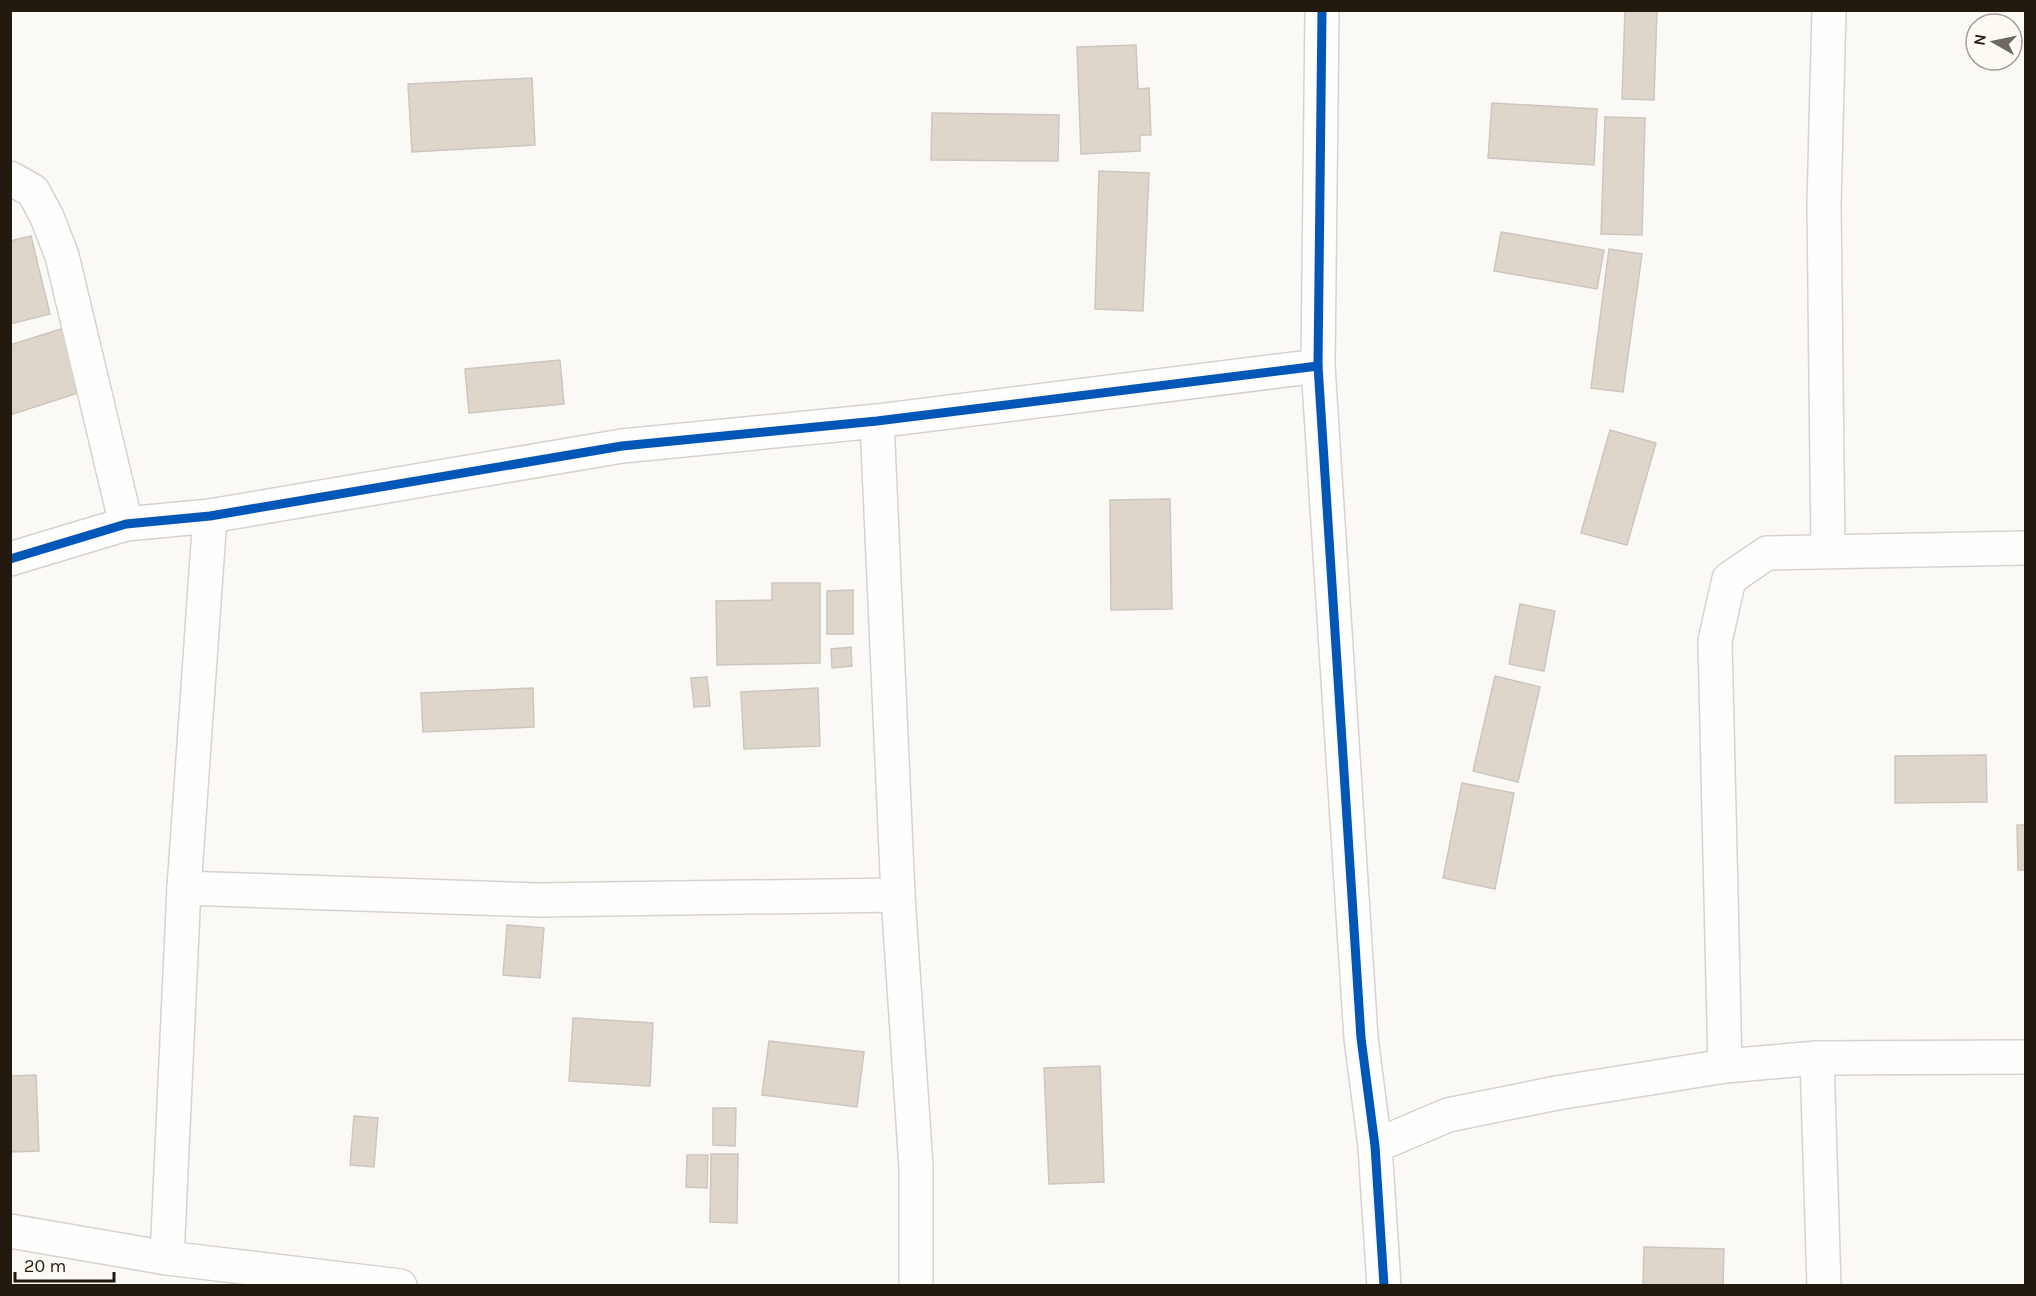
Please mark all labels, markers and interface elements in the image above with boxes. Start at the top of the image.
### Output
north arrow [1964,12,2024,72]
text: N [1969,33,1990,47]
scale bar [15,1245,114,1283]
text: 20 m [24,1255,66,1277]

